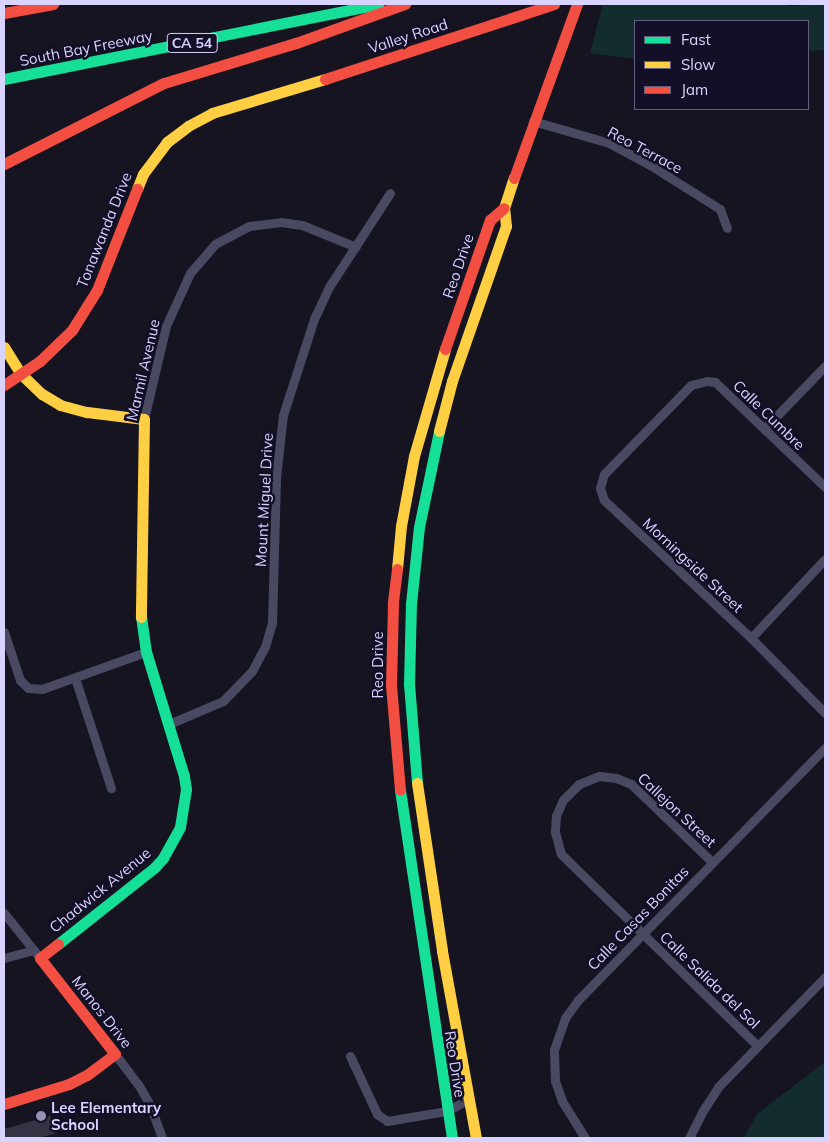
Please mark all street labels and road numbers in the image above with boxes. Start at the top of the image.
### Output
street label: Valley Road [366,15,450,57]
street label: South Bay Freeway [18,26,154,70]
road number: CA 54 [166,32,218,54]
street label: Reo Terrace [604,123,686,177]
street label: Tonawanda Drive [73,170,135,290]
street label: Reo Drive [439,231,477,301]
street label: Marmil Avenue [123,317,163,423]
street label: Calle Cumbre [729,376,809,454]
street label: Mount Miguel Drive [252,433,276,567]
street label: Morningside Street [639,514,747,616]
street label: Reo Drive [369,631,387,699]
street label: Callejon Street [634,769,720,851]
street label: Chadwick Avenue [46,844,154,936]
street label: Calle Casas Bonitas [584,862,692,974]
street label: Calle Salida del Sol [656,928,764,1032]
street label: Manos Drive [68,972,136,1052]
street label: Reo Drive [441,1029,469,1099]

